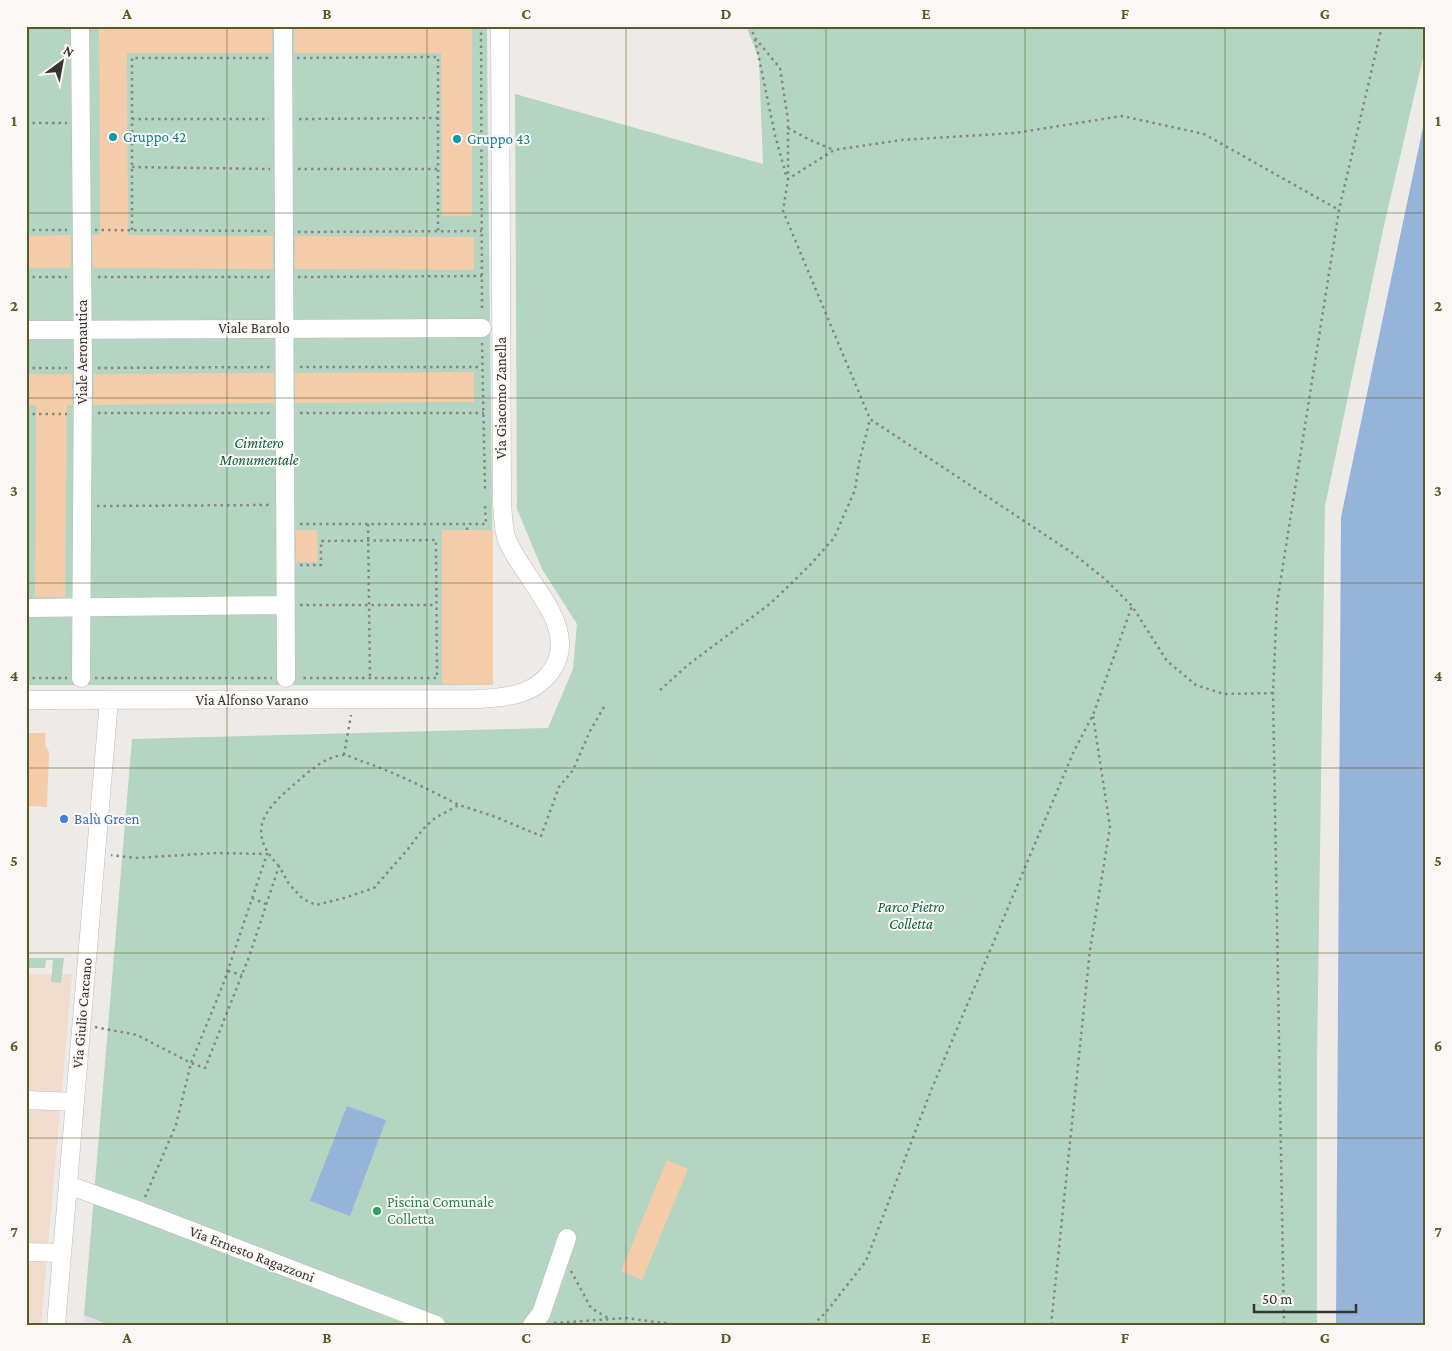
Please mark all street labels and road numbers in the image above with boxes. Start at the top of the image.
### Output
street label: Viale Aeronautica [74,299,90,405]
street label: Viale Barolo [218,320,290,336]
street label: Via Giacomo Zanella [493,337,509,459]
street label: Via Alfonso Varano [196,692,308,708]
street label: Via Giulio Carcano [69,957,95,1069]
street label: Via Ernesto Ragazzoni [187,1223,317,1286]

